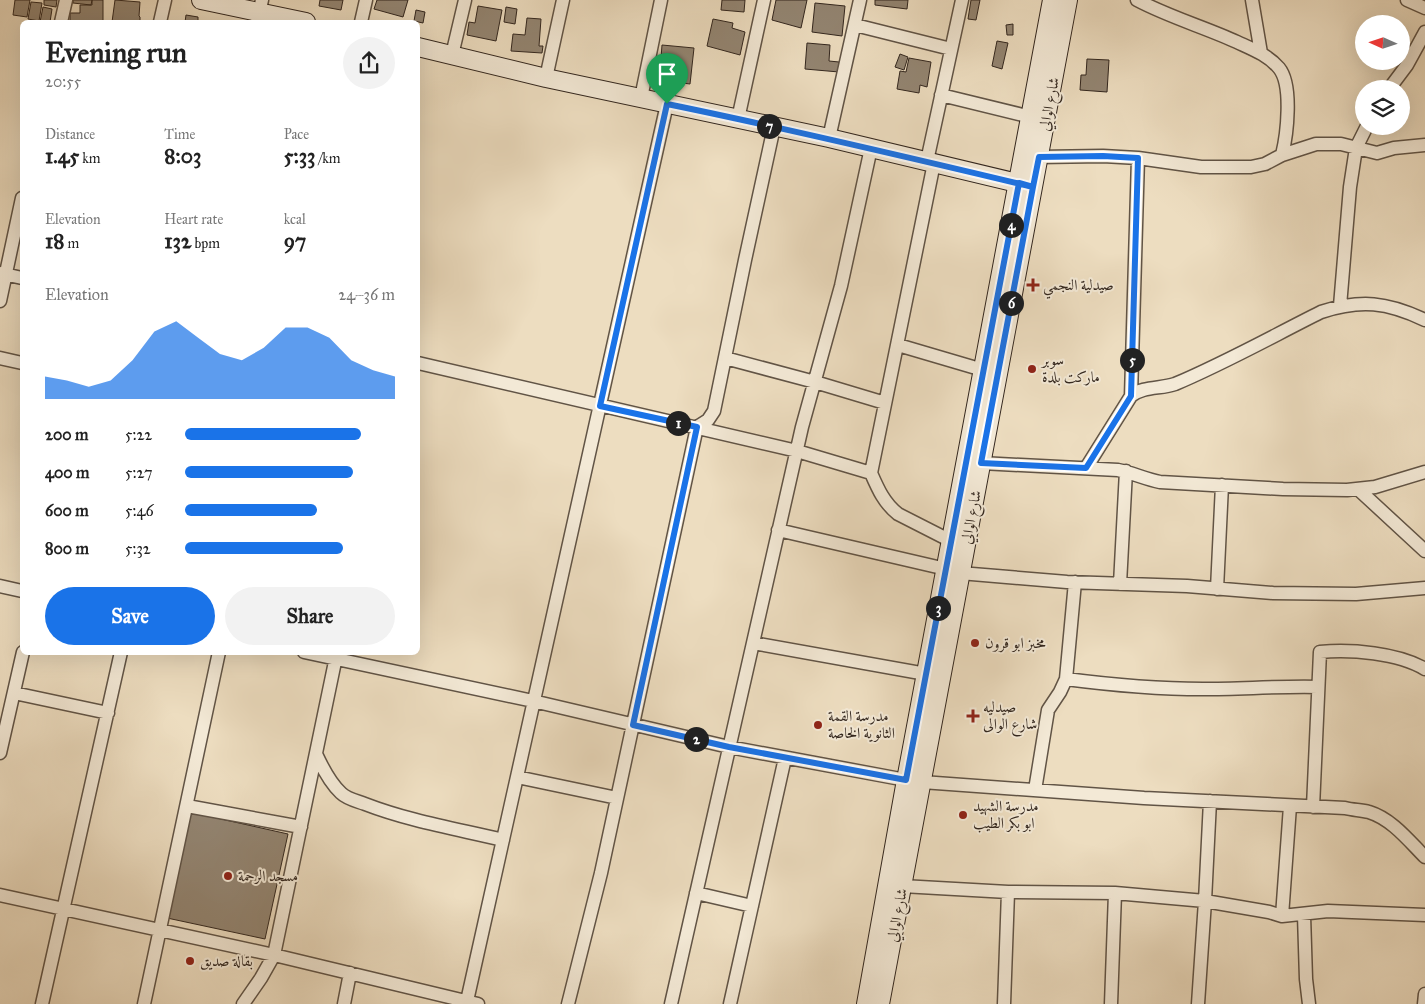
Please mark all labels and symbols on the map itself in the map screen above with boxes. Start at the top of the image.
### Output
north arrow [1355,15,1410,70]
pin [646,53,688,104]
street label: شارع الوالي [1035,76,1067,133]
pin: 7 [756,114,782,138]
pin: 4 [998,212,1024,238]
place label: صيدلية النجمي [1043,276,1114,299]
marker: صيدلية النجمي [1027,279,1039,291]
pin: 6 [998,290,1024,316]
pin: 5 [1120,348,1144,372]
place label: سوبر ماركت بلدة [1040,351,1100,386]
marker: سوبر ماركت بلدة [1026,363,1038,375]
pin: 1 [666,410,690,436]
street label: شارع الوالي [957,489,989,546]
pin: 3 [926,596,950,620]
place label: مخبز ابو قرون [985,634,1046,653]
marker: مخبز ابو قرون [969,637,981,649]
place label: صيدليه شارع الوالى [983,698,1037,737]
place label: مدرسة القمة الثانوية الخاصة [828,707,895,742]
marker: صيدليه شارع الوالى [967,710,979,722]
marker: مدرسة القمة الثانوية الخاصة [812,719,824,731]
pin: 2 [684,726,708,752]
place label: مدرسة الشهيد ابو بكر الطيب [973,797,1039,833]
marker: مدرسة الشهيد ابو بكر الطيب [957,809,969,821]
place label: مسجد الرحمة [238,867,298,885]
marker: مسجد الرحمة [222,870,234,882]
street label: شارع الوالي [883,887,915,944]
place label: بقالة صديق [200,952,253,970]
marker: بقالة صديق [184,955,196,967]

